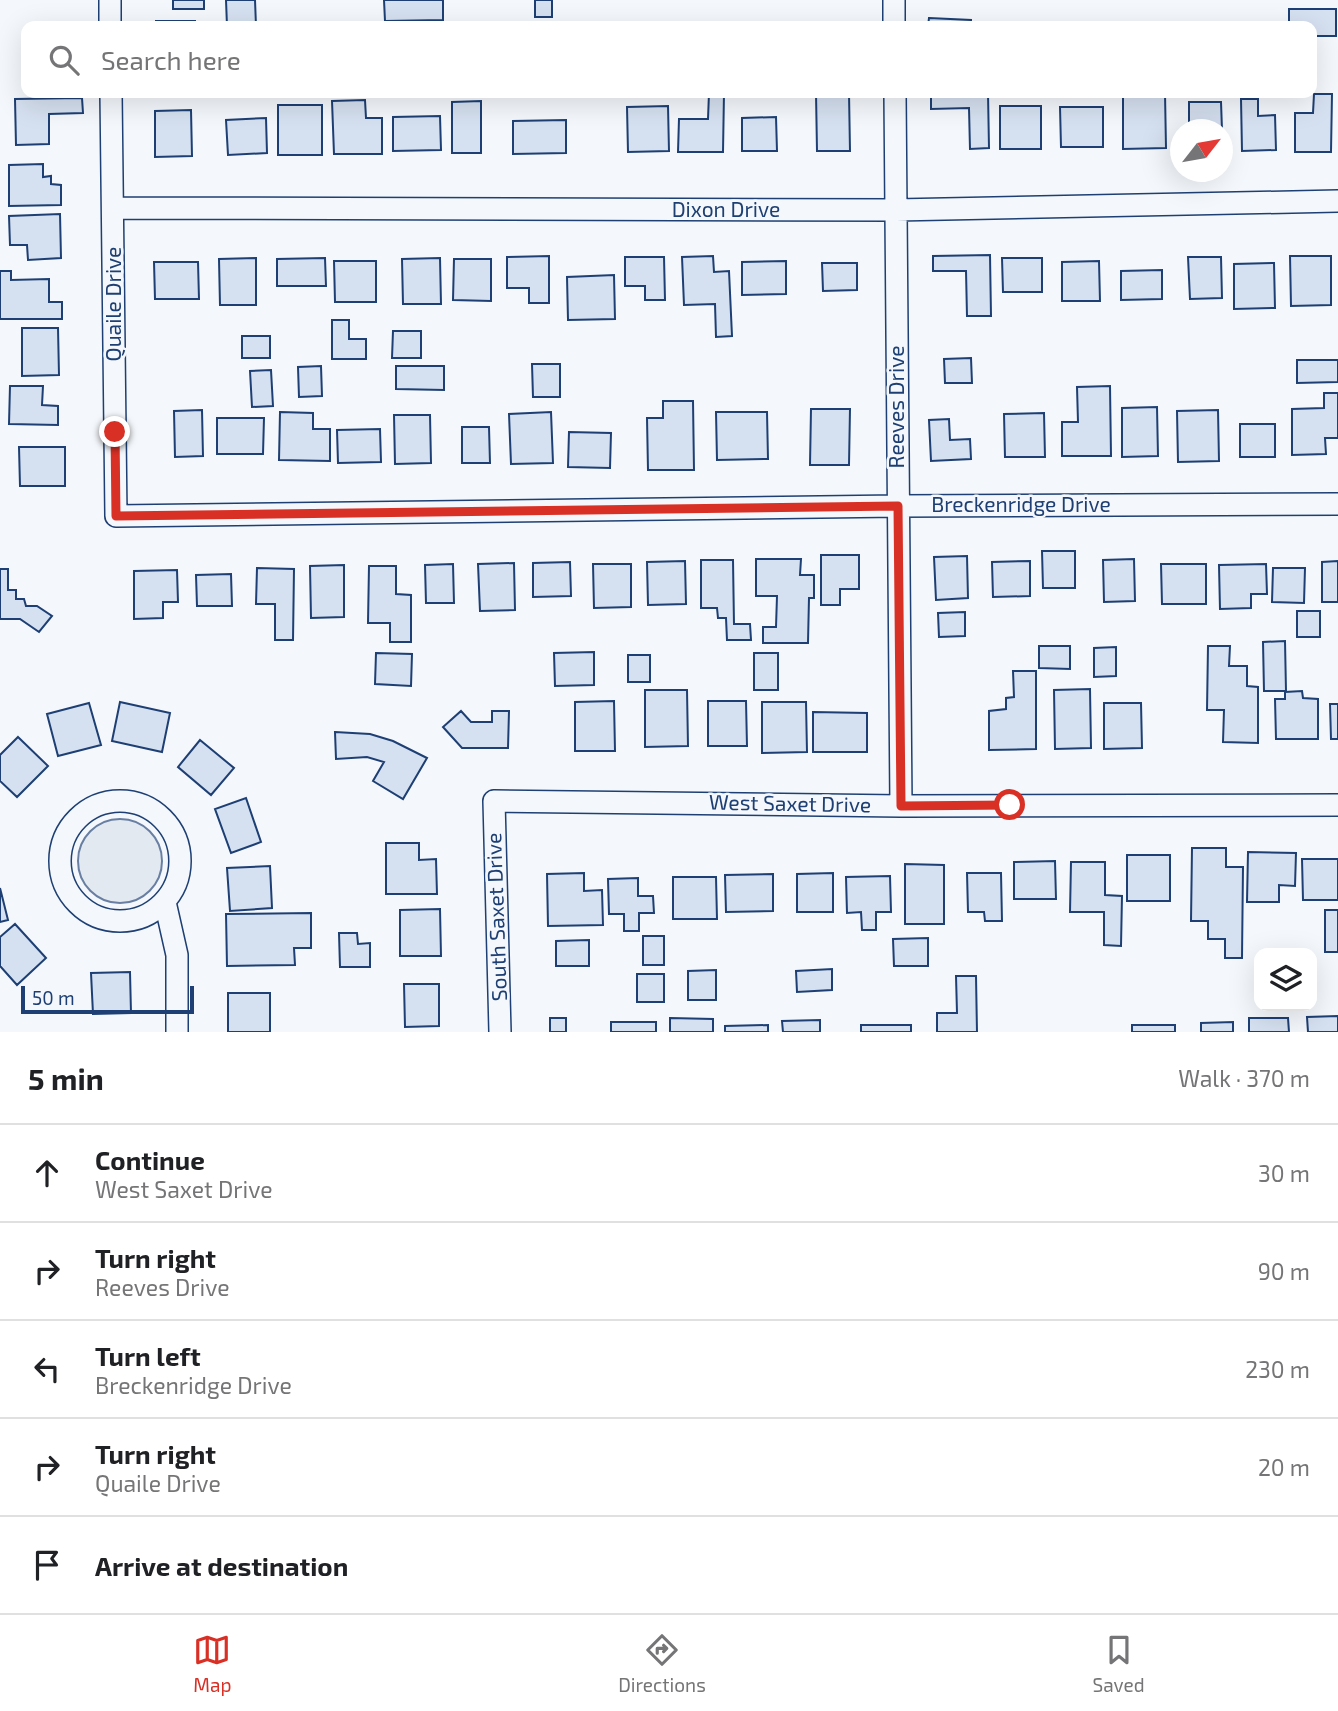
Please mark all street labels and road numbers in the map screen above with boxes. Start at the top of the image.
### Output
street label: Dixon Drive [672,196,780,221]
street label: Quaile Drive [100,247,126,361]
street label: Reeves Drive [883,346,908,468]
street label: Breckenridge Drive [931,491,1111,516]
street label: West Saxet Drive [709,789,871,816]
street label: South Saxet Drive [480,832,511,1002]

